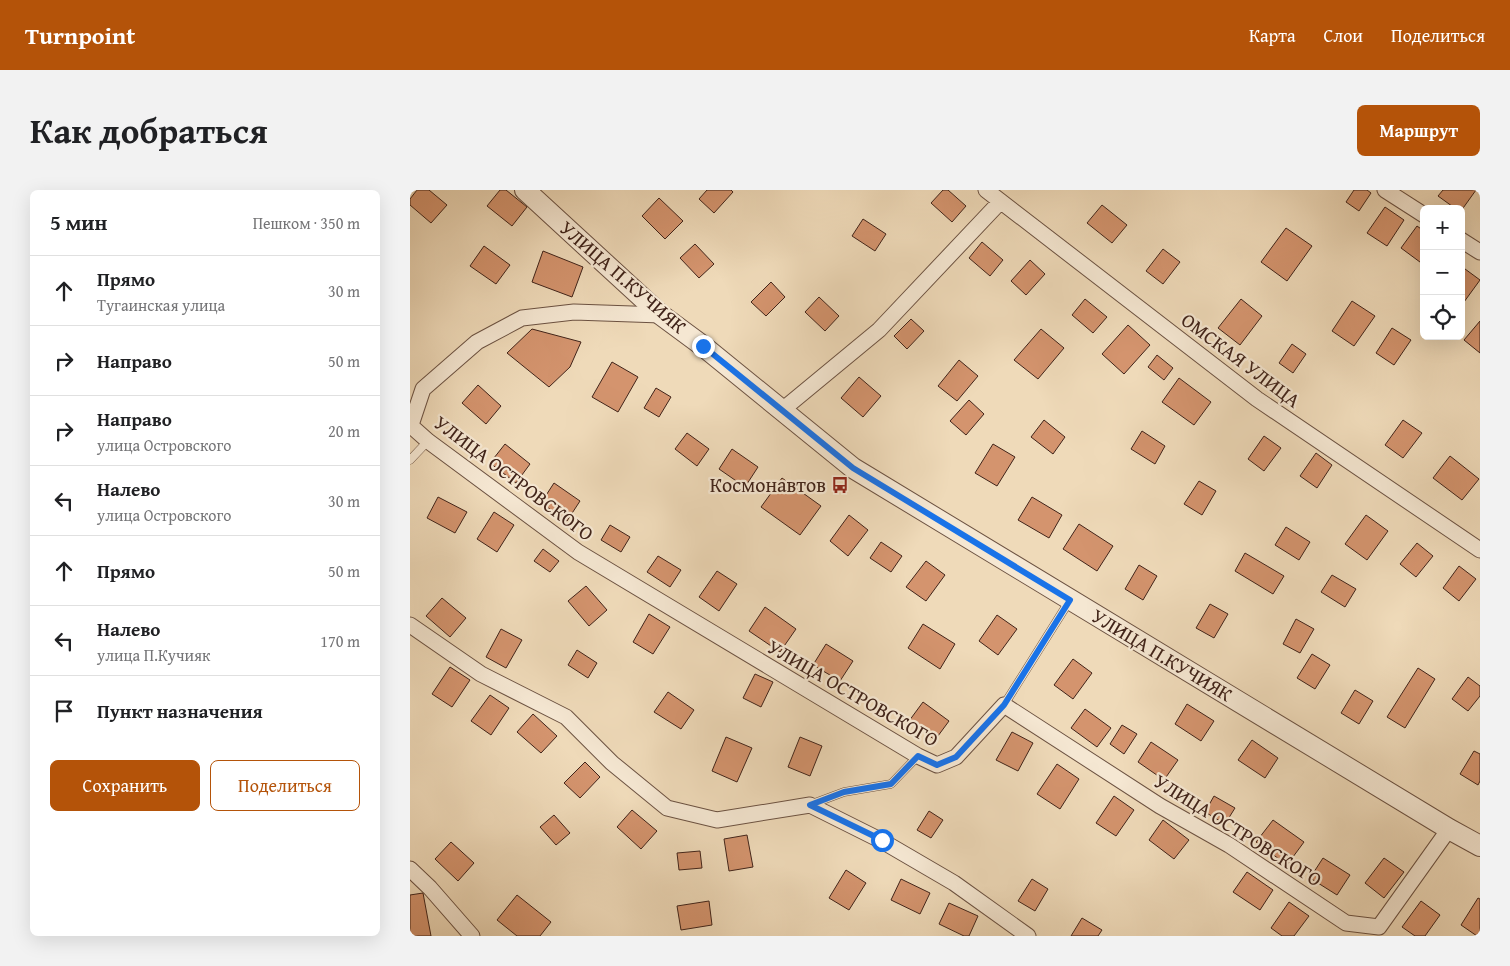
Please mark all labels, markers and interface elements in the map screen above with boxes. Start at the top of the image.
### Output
text: Turnpoint [25,18,135,53]
text: Карта [1249,22,1296,49]
text: Слои [1324,22,1363,49]
text: Поделиться [1391,22,1485,49]
text: Как добраться [30,105,268,156]
button: Маршрут [1357,105,1480,156]
map controls [1420,205,1465,340]
button: + [1420,205,1465,250]
text: 5 мин [50,207,107,238]
text: Пешком · 350 m [253,211,360,235]
street label: УЛИЦА П.КУЧИЯК [554,213,694,340]
button: − [1420,250,1465,295]
text: Прямо [97,265,155,293]
icon: ahead [50,277,78,305]
text: 30 m [328,279,360,303]
text: Тугаинская улица [97,293,225,317]
button: locate [1420,295,1465,340]
street label: ОМСКАЯ УЛИЦА [1176,305,1307,414]
route end [692,335,715,358]
icon: right [50,347,78,375]
text: Направо [97,347,172,375]
text: 50 m [328,349,360,373]
text: Направо [97,405,172,433]
street label: УЛИЦА ОСТРОВСКОГО [428,408,600,547]
icon: right [50,417,78,445]
text: 20 m [328,419,360,443]
text: улица Островского [97,433,231,457]
place label: Космонавтов [710,470,826,499]
text: Налево [97,475,160,503]
bus stop icon: Космонавтов [830,475,850,495]
icon: left [50,487,78,515]
text: 30 m [328,489,360,513]
text: улица Островского [97,503,231,527]
icon: ahead [50,557,78,585]
text: Прямо [97,557,155,585]
text: 50 m [328,559,360,583]
street label: УЛИЦА П.КУЧИЯК [1086,601,1239,708]
text: Налево [97,615,160,643]
icon: left [50,627,78,655]
text: 170 m [320,629,360,653]
street label: УЛИЦА ОСТРОВСКОГО [762,632,944,753]
text: улица П.Кучияк [97,643,210,667]
icon: arrive [50,697,78,725]
text: Пункт назначения [97,697,263,725]
button: Сохранить [50,760,200,811]
button: Поделиться [210,760,360,811]
street label: УЛИЦА ОСТРОВСКОГО [1149,766,1328,893]
route start [871,829,894,852]

